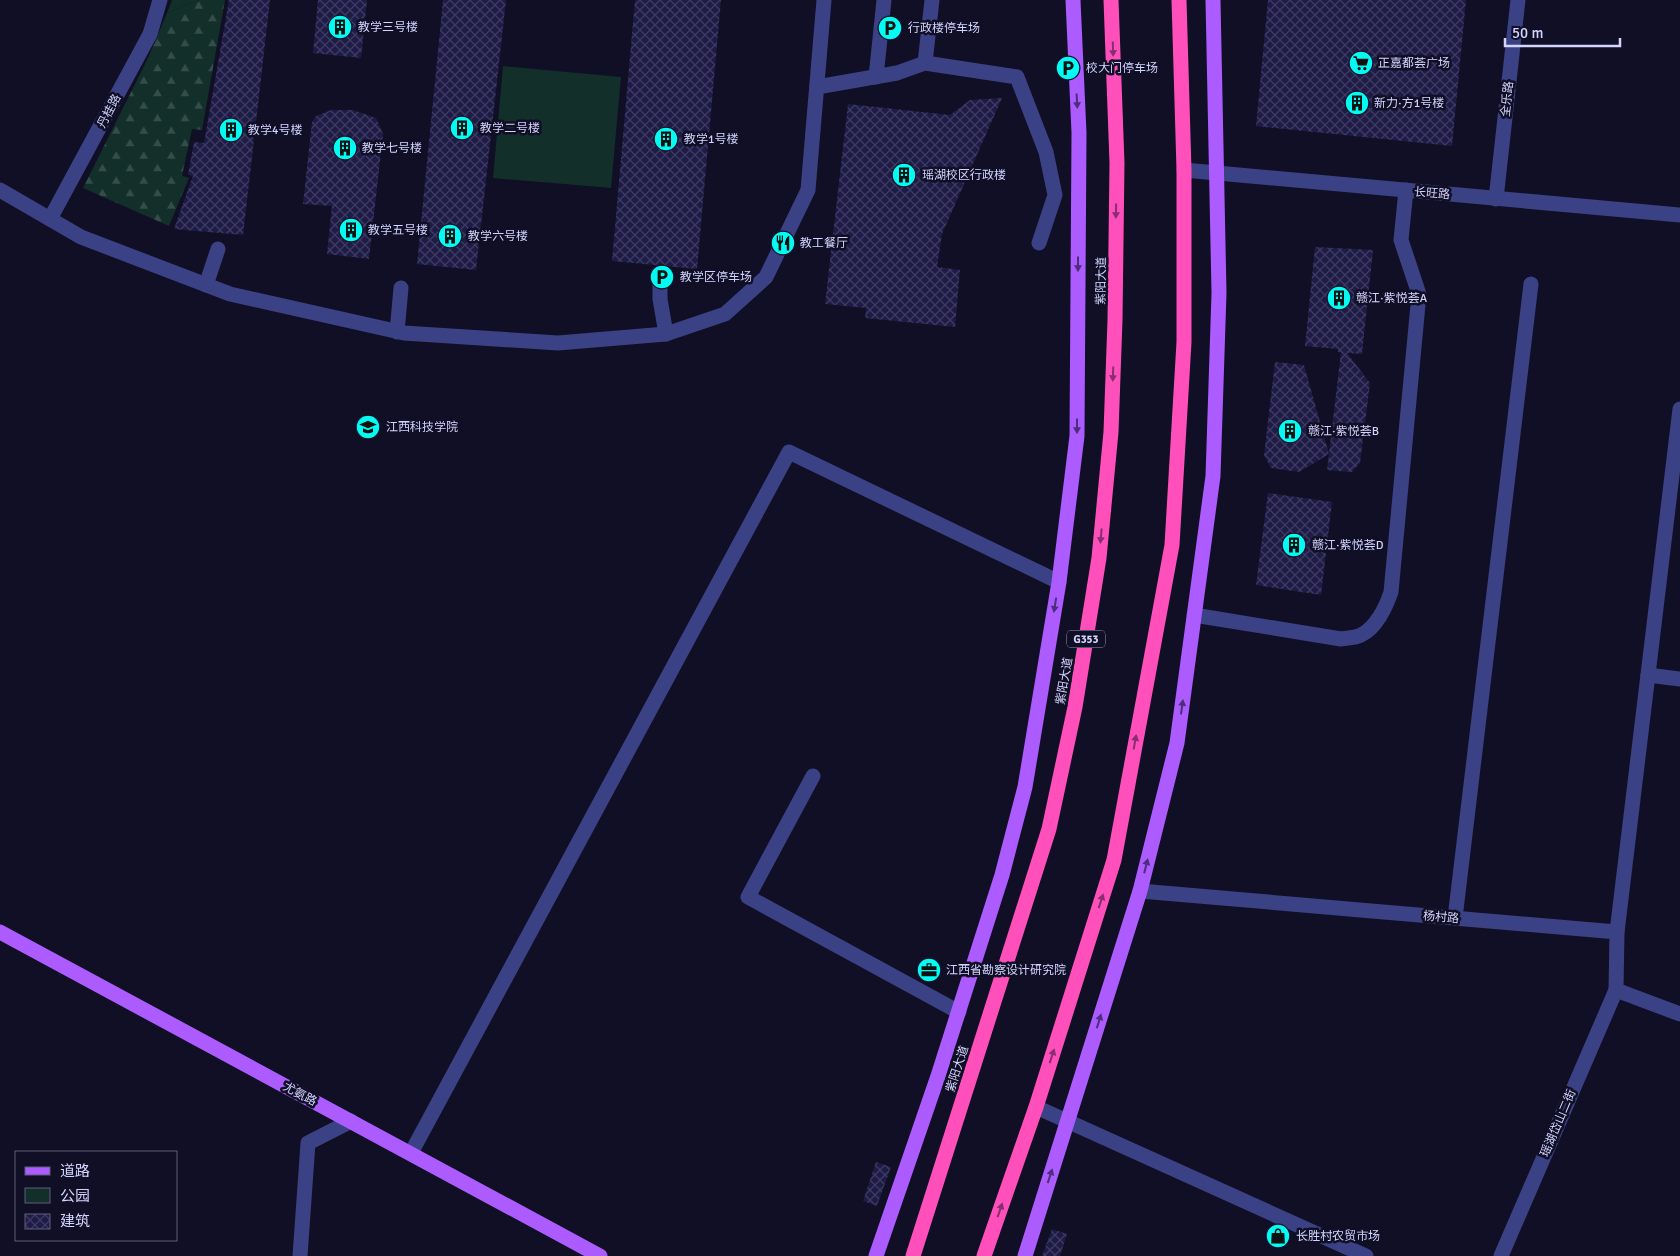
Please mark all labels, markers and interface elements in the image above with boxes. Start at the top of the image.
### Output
building icon: 教学三号楼 [327,14,353,40]
parking icon: 行政楼停车场 [877,15,903,41]
scale bar [1505,15,1620,47]
place label: 教学三号楼 [358,20,418,35]
place label: 行政楼停车场 [908,21,980,36]
text: 50 m [1512,24,1543,42]
one-way arrow [1109,41,1117,57]
supermarket icon: 正嘉都荟广场 [1348,50,1374,76]
parking icon: 校大门停车场 [1055,55,1081,81]
place label: 正嘉都荟广场 [1378,56,1450,71]
place label: 校大门停车场 [1086,61,1158,76]
street label: 全乐路 [1498,80,1517,118]
building icon: 新力·方1号楼 [1344,90,1370,116]
street label: 丹桂路 [94,92,125,131]
one-way arrow [1074,93,1082,109]
place label: 新力·方1号楼 [1374,96,1444,111]
building icon: 教学二号楼 [449,115,475,141]
building icon: 教学4号楼 [218,117,244,143]
place label: 教学二号楼 [480,121,540,136]
place label: 教学4号楼 [248,123,302,138]
building icon: 教学1号楼 [653,126,679,152]
place label: 教学1号楼 [684,132,738,147]
building icon: 教学七号楼 [332,135,358,161]
place label: 教学七号楼 [362,141,422,156]
building icon: 瑶湖校区行政楼 [891,162,917,188]
place label: 瑶湖校区行政楼 [922,168,1006,183]
street label: 长旺路 [1413,184,1451,203]
one-way arrow [1112,203,1120,219]
building icon: 教学五号楼 [338,217,364,243]
place label: 教学五号楼 [368,223,428,238]
building icon: 教学六号楼 [437,223,463,249]
place label: 教学六号楼 [468,229,528,244]
restaurant icon: 教工餐厅 [770,230,796,256]
place label: 教工餐厅 [800,236,848,251]
one-way arrow [1074,256,1082,272]
street label: 紫阳大道 [1094,257,1109,305]
parking icon: 教学区停车场 [649,264,675,290]
place label: 教学区停车场 [680,270,752,285]
building icon: 赣江·紫悦荟A [1326,285,1352,311]
place label: 赣江·紫悦荟A [1356,291,1428,306]
one-way arrow [1109,366,1117,382]
school or university icon: 江西科技学院 [355,414,381,440]
one-way arrow [1073,418,1081,434]
building icon: 赣江·紫悦荟B [1277,418,1303,444]
place label: 江西科技学院 [386,420,458,435]
place label: 赣江·紫悦荟B [1308,424,1379,439]
one-way arrow [1097,528,1105,544]
building icon: 赣江·紫悦荟D [1281,532,1307,558]
place label: 赣江·紫悦荟D [1312,538,1384,553]
one-way arrow [1051,597,1059,613]
road number: G353 [1067,630,1105,648]
street label: 紫阳大道 [1053,656,1076,706]
one-way arrow [1178,699,1186,715]
one-way arrow [1132,734,1140,750]
one-way arrow [1142,858,1150,873]
one-way arrow [1097,893,1105,908]
street label: 杨村路 [1422,908,1460,927]
office icon: 江西省勘察设计研究院 [916,957,942,983]
place label: 江西省勘察设计研究院 [946,963,1066,978]
one-way arrow [1095,1013,1103,1028]
street label: 紫阳大道 [943,1044,972,1094]
one-way arrow [1048,1048,1056,1063]
street label: 尤氨路 [280,1079,319,1110]
street label: 瑶湖岱山二街 [1537,1087,1579,1159]
legend [15,1151,178,1241]
text: 道路 [60,1162,90,1180]
one-way arrow [1047,1168,1055,1183]
text: 公园 [60,1187,90,1205]
one-way arrow [996,1202,1004,1217]
text: 建筑 [60,1212,90,1230]
shop icon: 长胜村农贸市场 [1265,1223,1291,1249]
place label: 长胜村农贸市场 [1296,1229,1380,1244]

